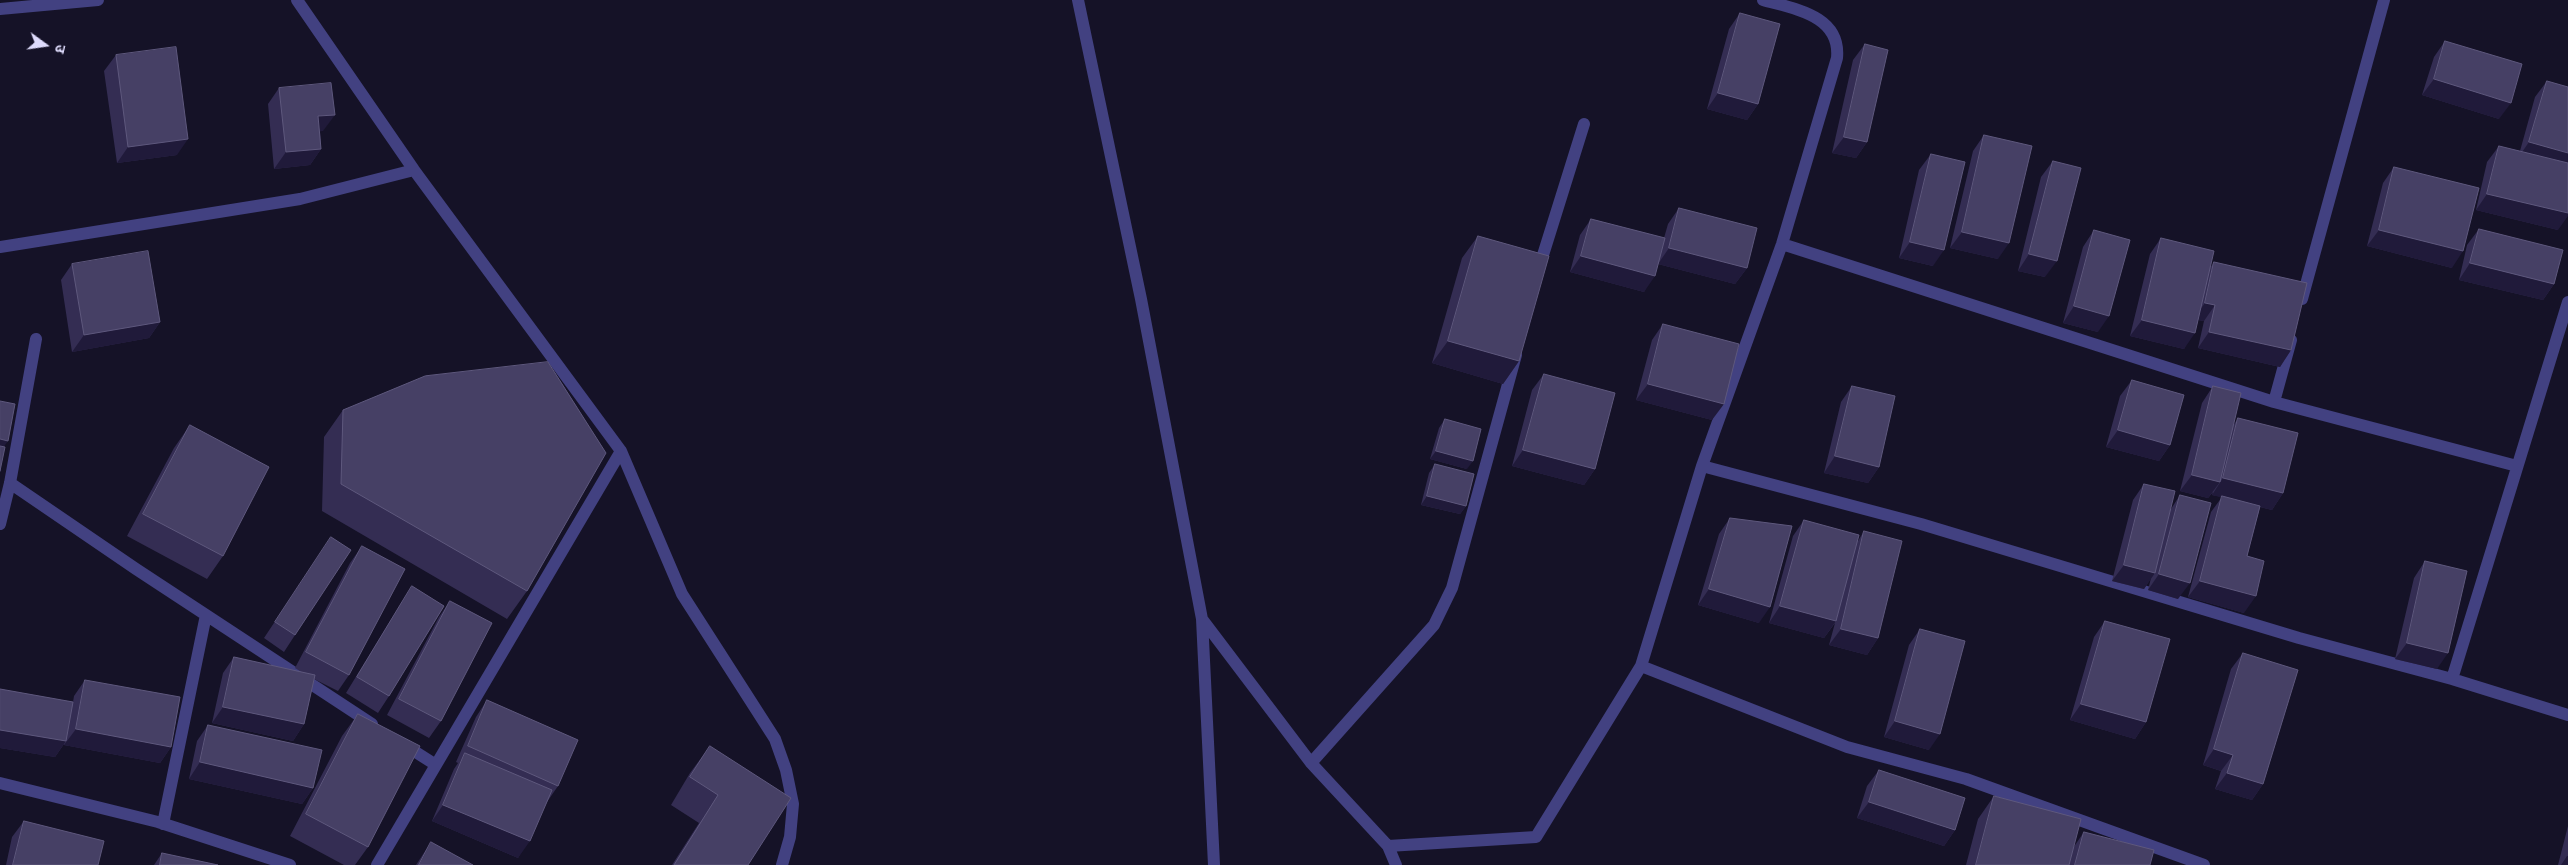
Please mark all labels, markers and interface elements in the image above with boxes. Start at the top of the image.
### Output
north arrow [20,20,70,70]
text: उ [49,42,70,55]

